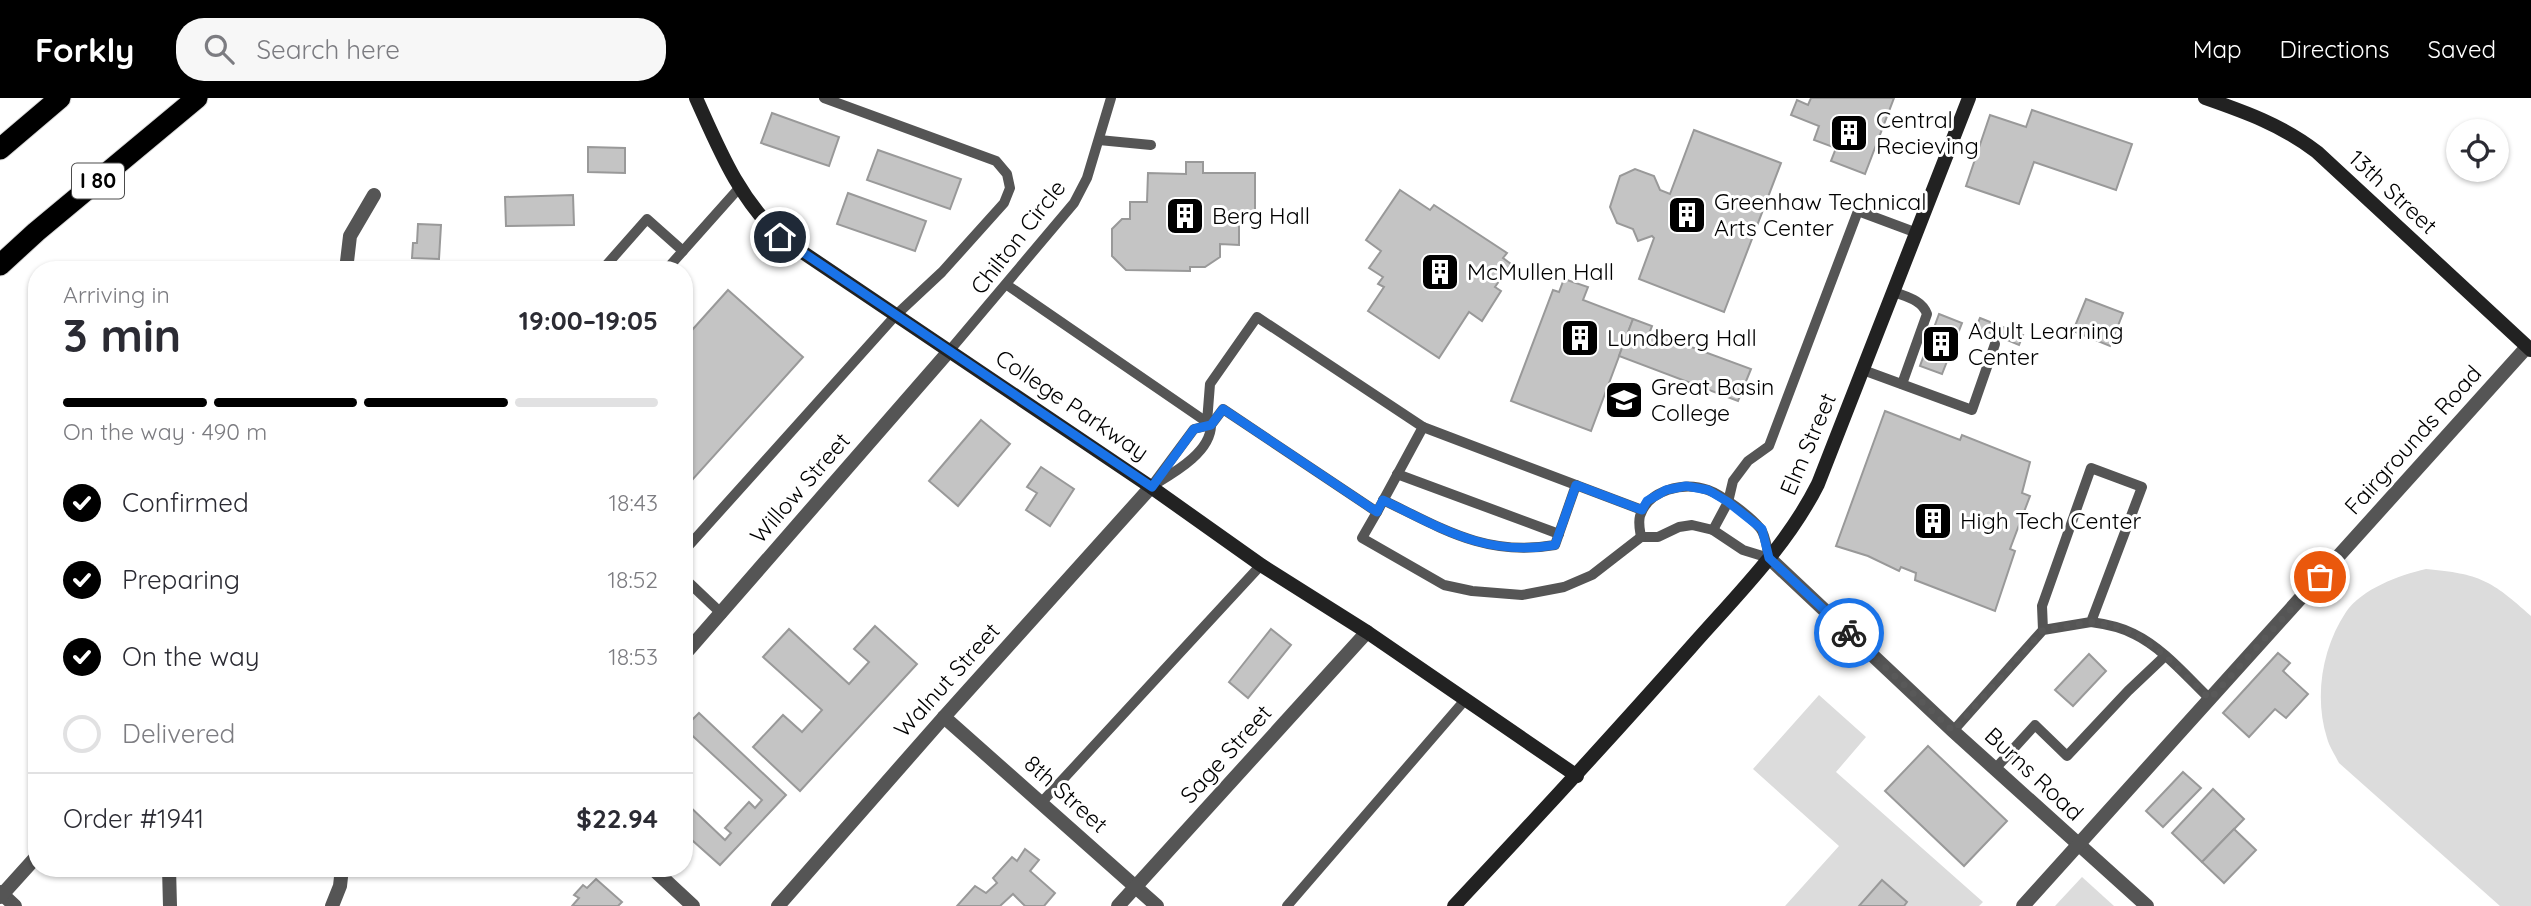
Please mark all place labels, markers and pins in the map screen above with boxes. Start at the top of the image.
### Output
place label: Central Recieving [1876,105,1979,160]
building icon: Central Recieving [1828,112,1870,154]
place label: Greenhaw Technical Arts Center [1714,187,1927,242]
building icon: Greenhaw Technical Arts Center [1666,194,1708,236]
building icon: Berg Hall [1164,195,1206,237]
place label: Berg Hall [1212,201,1310,230]
pin [750,207,810,267]
building icon: McMullen Hall [1419,251,1461,293]
place label: McMullen Hall [1467,257,1614,286]
place label: Adult Learning Center [1968,316,2124,371]
building icon: Lundberg Hall [1559,317,1601,359]
place label: Lundberg Hall [1607,323,1757,352]
building icon: Adult Learning Center [1920,323,1962,365]
place label: Great Basin College [1651,372,1774,427]
school or university icon: Great Basin College [1603,379,1645,421]
building icon: High Tech Center [1912,500,1954,542]
place label: High Tech Center [1960,506,2142,535]
pin [2290,547,2350,607]

